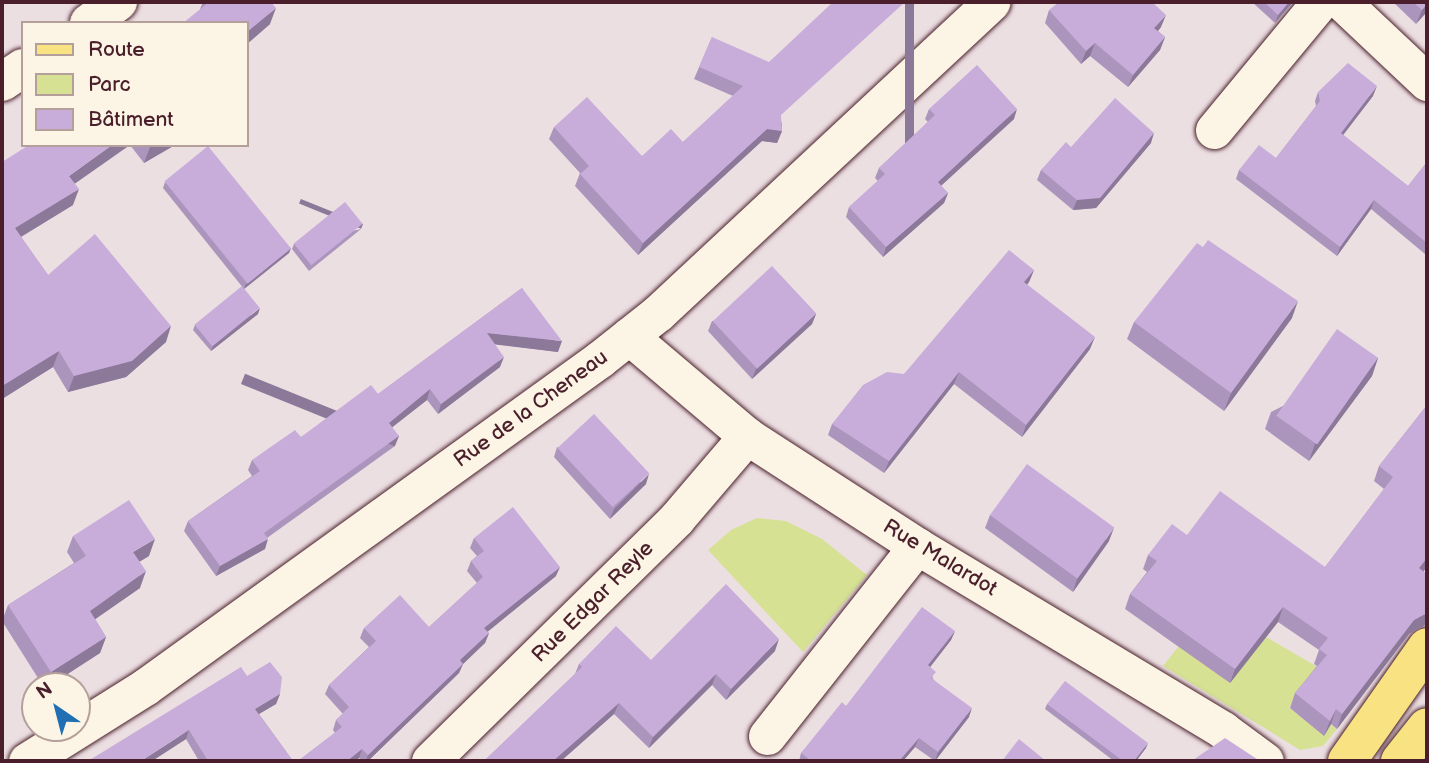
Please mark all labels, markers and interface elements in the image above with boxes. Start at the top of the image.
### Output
legend [21,21,248,147]
text: Route [88,37,145,62]
text: Parc [88,72,131,97]
text: Bâtiment [88,107,174,132]
street label: Rue de la Cheneau [449,345,613,473]
street label: Rue Malardot [878,514,1002,602]
street label: Rue Edgar Reyle [527,536,659,668]
north arrow [21,672,91,742]
text: N [32,678,57,705]

